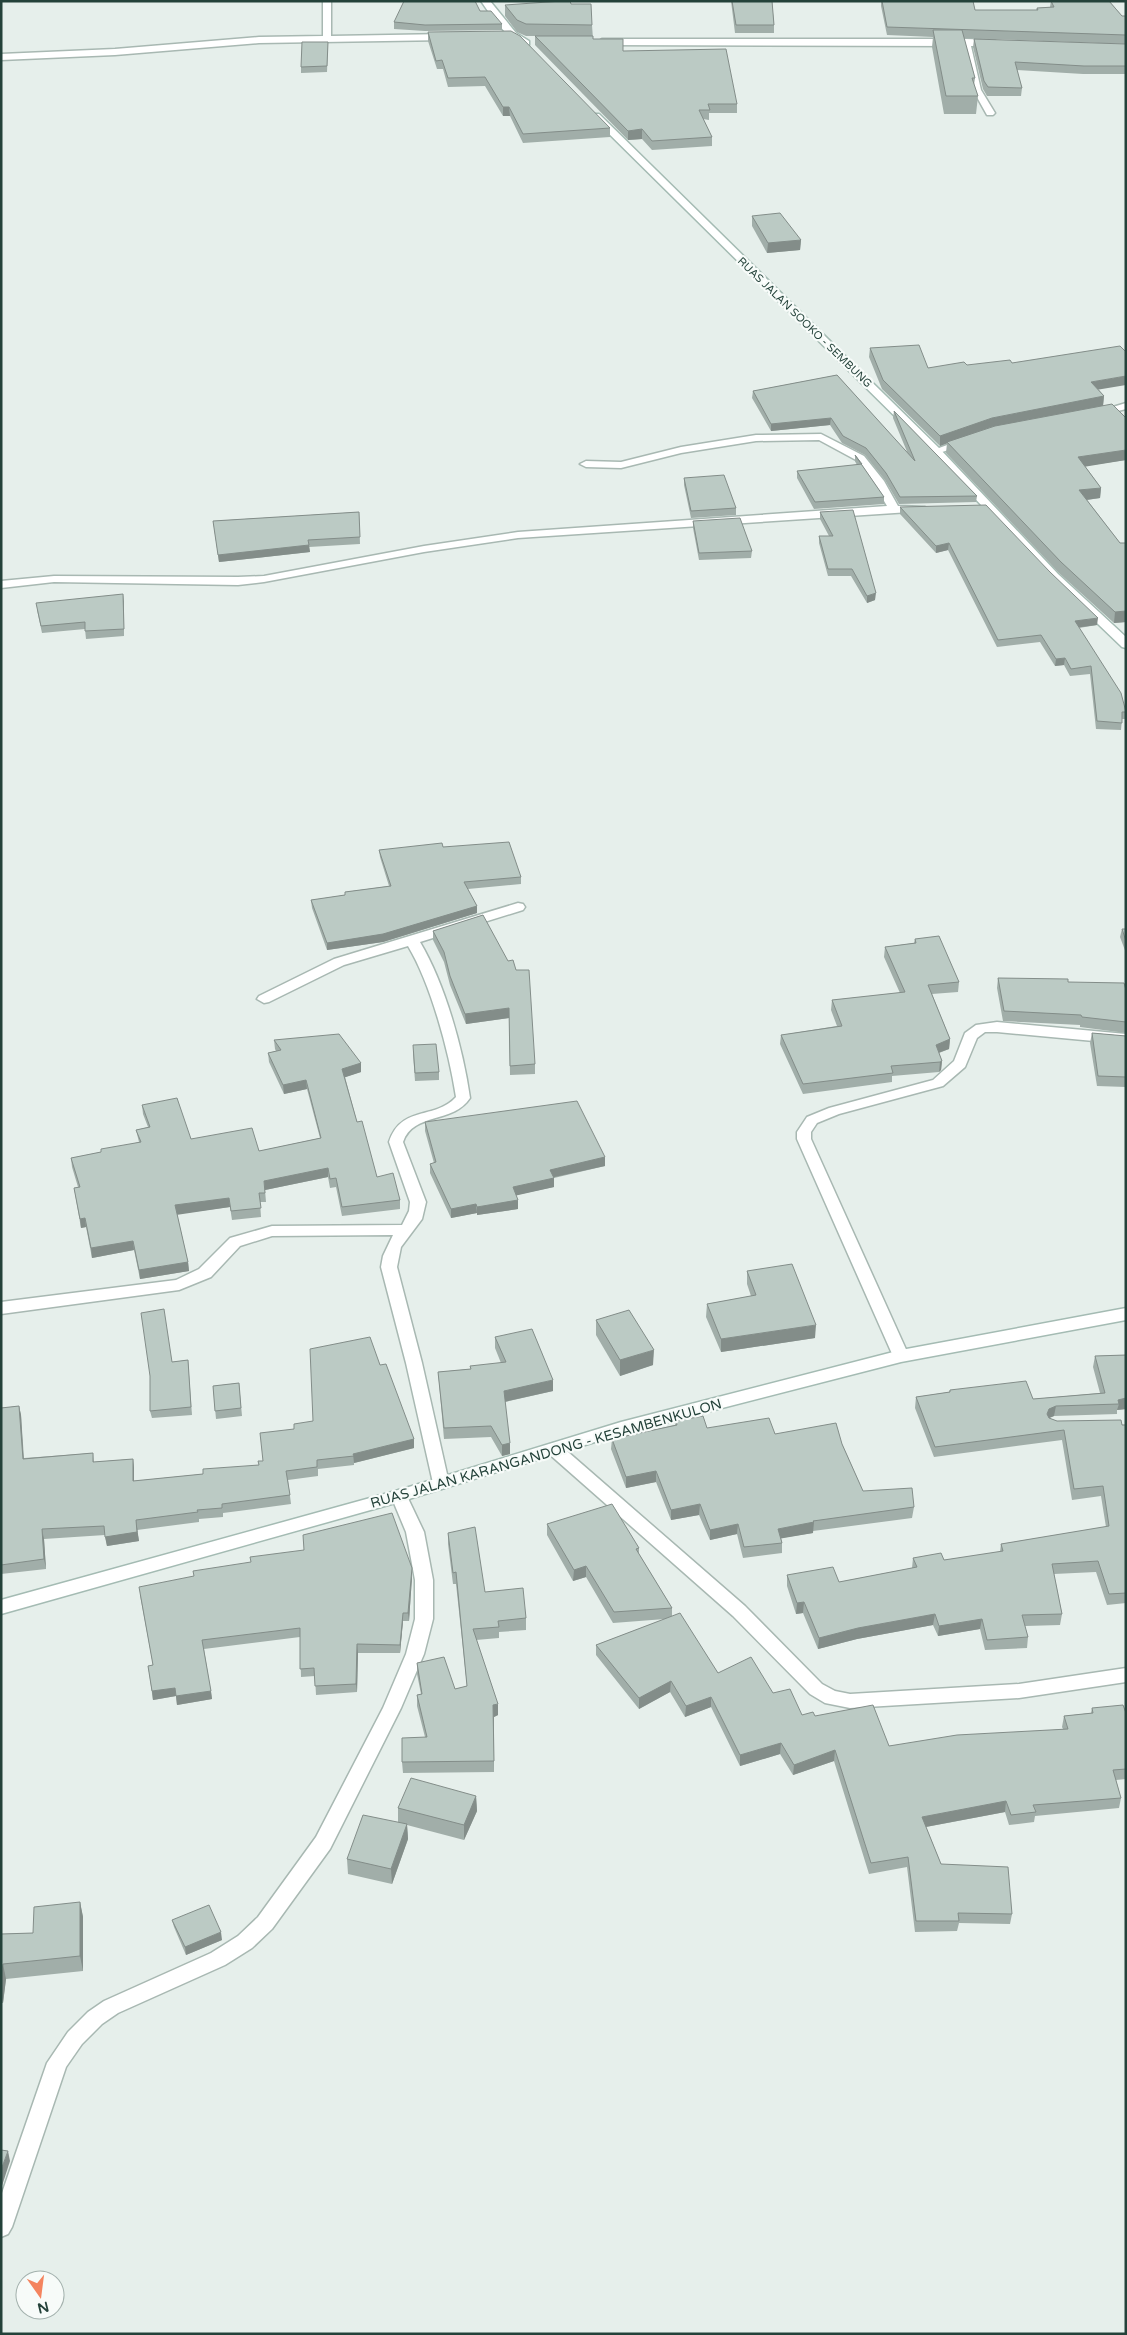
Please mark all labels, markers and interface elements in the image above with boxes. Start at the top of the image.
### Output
street label: RUAS JALAN SOOKO - SEMBUNG [735,255,874,390]
street label: RUAS JALAN KARANGANDONG - KESAMBENKULON [368,1395,724,1512]
north arrow [15,2270,65,2320]
text: N [36,2298,51,2317]

